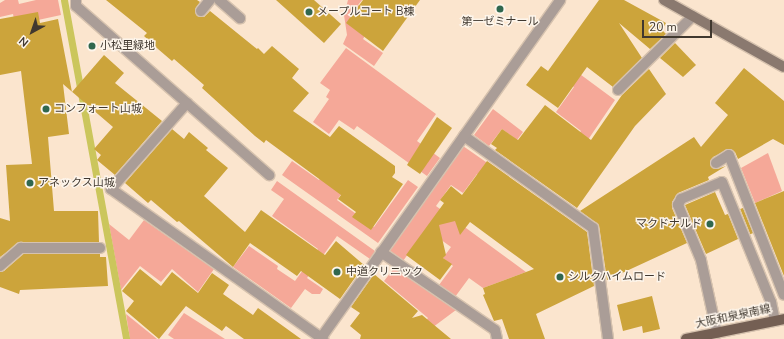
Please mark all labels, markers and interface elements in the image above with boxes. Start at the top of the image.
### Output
marker: 第一ゼミナール [495,4,505,14]
place label: メープルコート B棟 [317,5,415,19]
marker: メープルコート B棟 [304,7,314,17]
north arrow [12,12,52,52]
scale bar [644,12,714,38]
place label: 第一ゼミナール [462,15,538,29]
text: 20 m [649,19,677,35]
text: N [16,33,32,50]
place label: 小松里緑地 [100,39,155,53]
marker: 小松里緑地 [87,41,97,51]
place label: コンフォート山城 [54,102,142,116]
marker: コンフォート山城 [41,104,51,114]
place label: アネックス山城 [38,176,115,190]
marker: アネックス山城 [25,178,35,188]
place label: マクドナルド [636,217,702,231]
marker: マクドナルド [705,219,715,229]
place label: 中道クリニック [346,265,423,279]
marker: 中道クリニック [331,266,343,278]
place label: シルクハイムロード [568,270,667,284]
marker: シルクハイムロード [555,272,565,282]
street label: 大阪和泉泉南線 [694,303,772,331]

